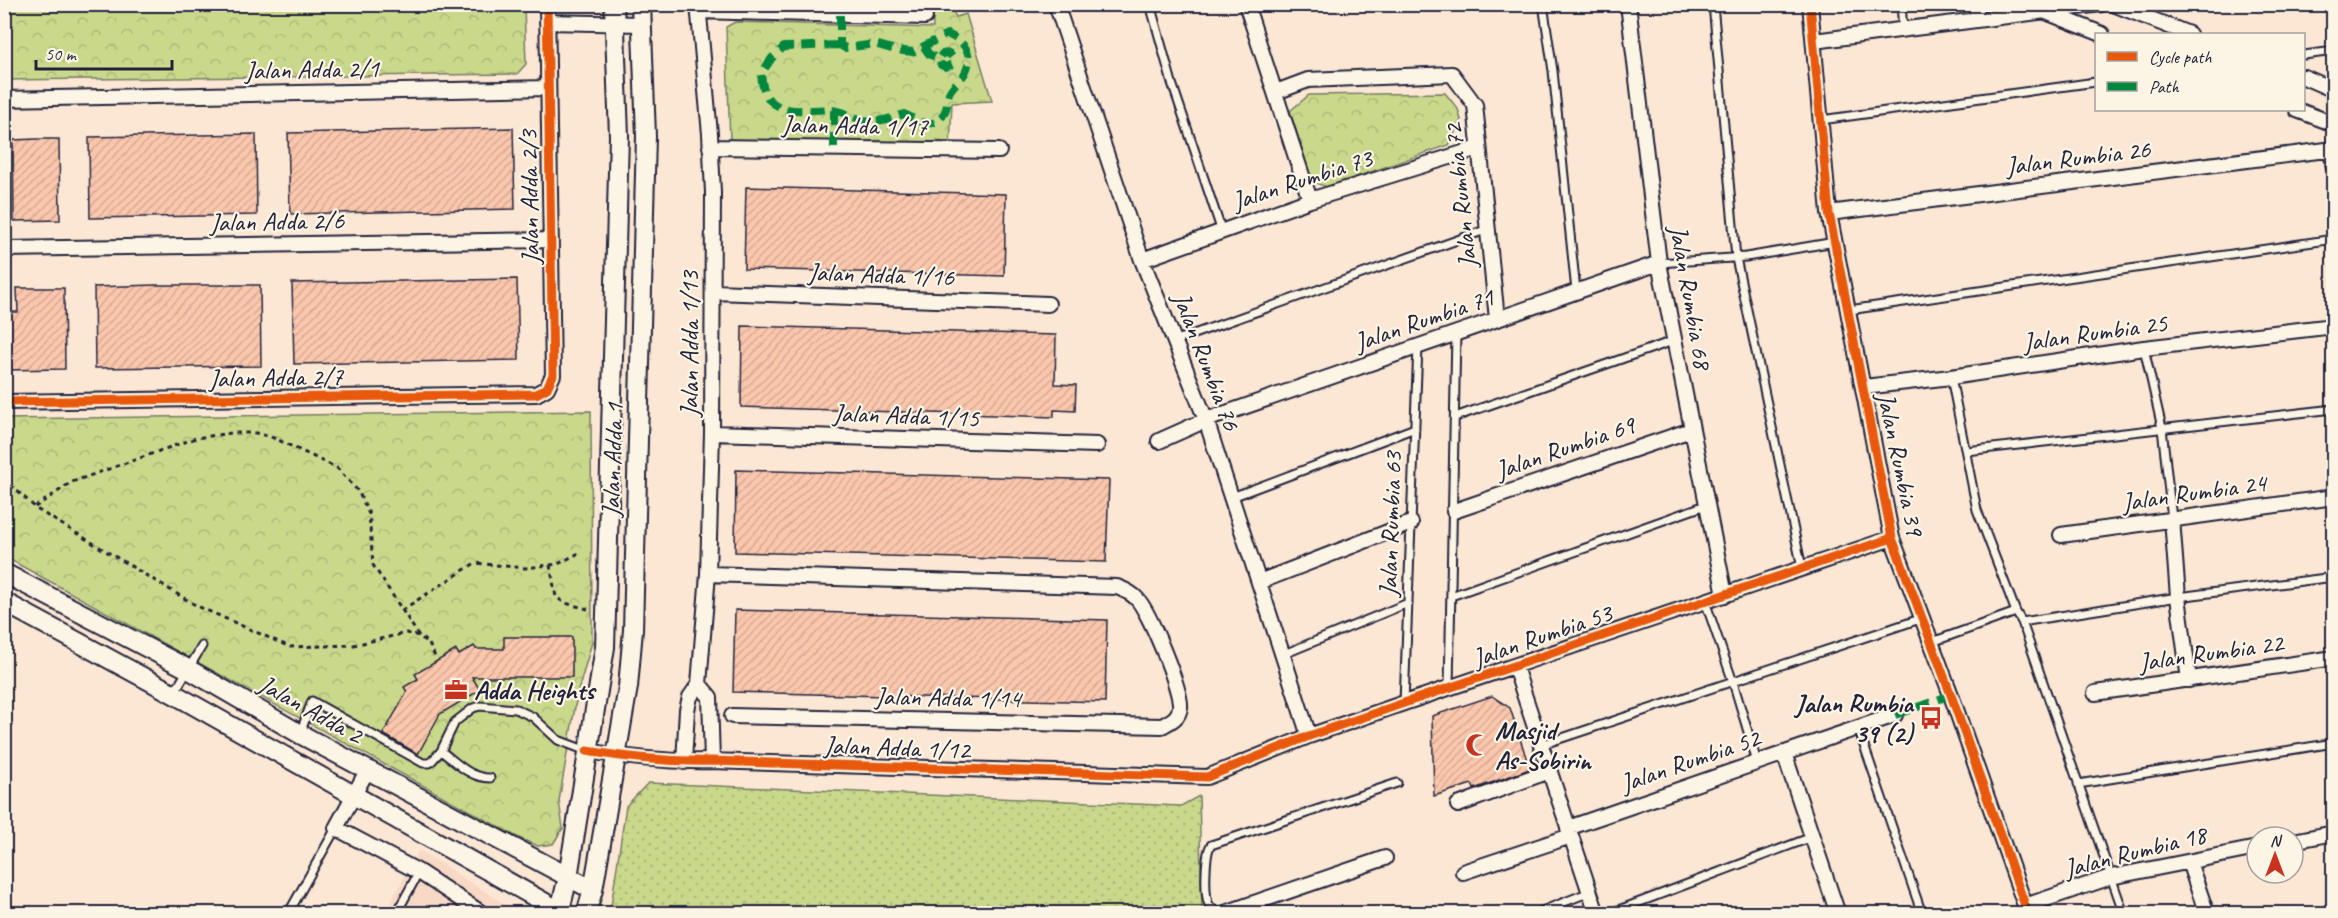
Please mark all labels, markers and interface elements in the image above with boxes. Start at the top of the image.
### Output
scale bar [36,33,172,71]
legend [2095,33,2305,111]
text: 50 m [45,43,78,65]
text: Cycle path [2149,46,2212,68]
street label: Jalan Adda 2/1 [243,52,381,87]
text: Path [2149,76,2179,98]
street label: Jalan Adda 1/17 [780,108,930,143]
street label: Jalan Rumbia 72 [1436,120,1485,272]
street label: Jalan Adda 2/3 [512,127,547,266]
street label: Jalan Rumbia 26 [2002,132,2153,183]
street label: Jalan Rumbia 73 [1226,141,1379,218]
street label: Jalan Adda 2/6 [208,204,346,239]
street label: Jalan Rumbia 68 [1661,221,1720,374]
street label: Jalan Adda 1/16 [805,255,956,294]
street label: Jalan Adda 1/13 [673,269,706,419]
street label: Jalan Rumbia 71 [1348,280,1499,359]
street label: Jalan Rumbia 76 [1164,286,1248,436]
street label: Jalan Rumbia 25 [2019,306,2171,359]
street label: Jalan Adda 2/7 [207,360,345,395]
street label: Jalan Rumbia 39 [1869,388,1932,541]
street label: Jalan Adda 1/15 [830,396,981,435]
street label: Jalan Adda 1 [594,401,631,520]
street label: Jalan Rumbia 69 [1489,407,1641,487]
street label: Jalan Rumbia 63 [1371,449,1410,599]
street label: Jalan Rumbia 24 [2118,466,2271,519]
street label: Jalan Rumbia 53 [1466,595,1618,675]
street label: Jalan Rumbia 22 [2135,626,2288,679]
street label: Jalan Adda 2 [251,666,371,753]
place label: Adda Heights [474,674,597,707]
office icon: Adda Heights [443,677,469,703]
street label: Jalan Adda 1/14 [873,680,1024,715]
place label: Jalan Rumbia 39 (2) [1793,687,1915,750]
bus stop icon: Jalan Rumbia 39 (2) [1918,705,1944,731]
place label: Masjid As-Sobirin [1495,714,1593,777]
street label: Jalan Rumbia 52 [1614,720,1766,800]
street label: Jalan Adda 1/12 [821,728,973,767]
mosque icon: Masjid As-Sobirin [1464,732,1490,758]
street label: Jalan Rumbia 18 [2059,817,2212,886]
north arrow [2245,825,2305,885]
text: N [2270,831,2283,851]

